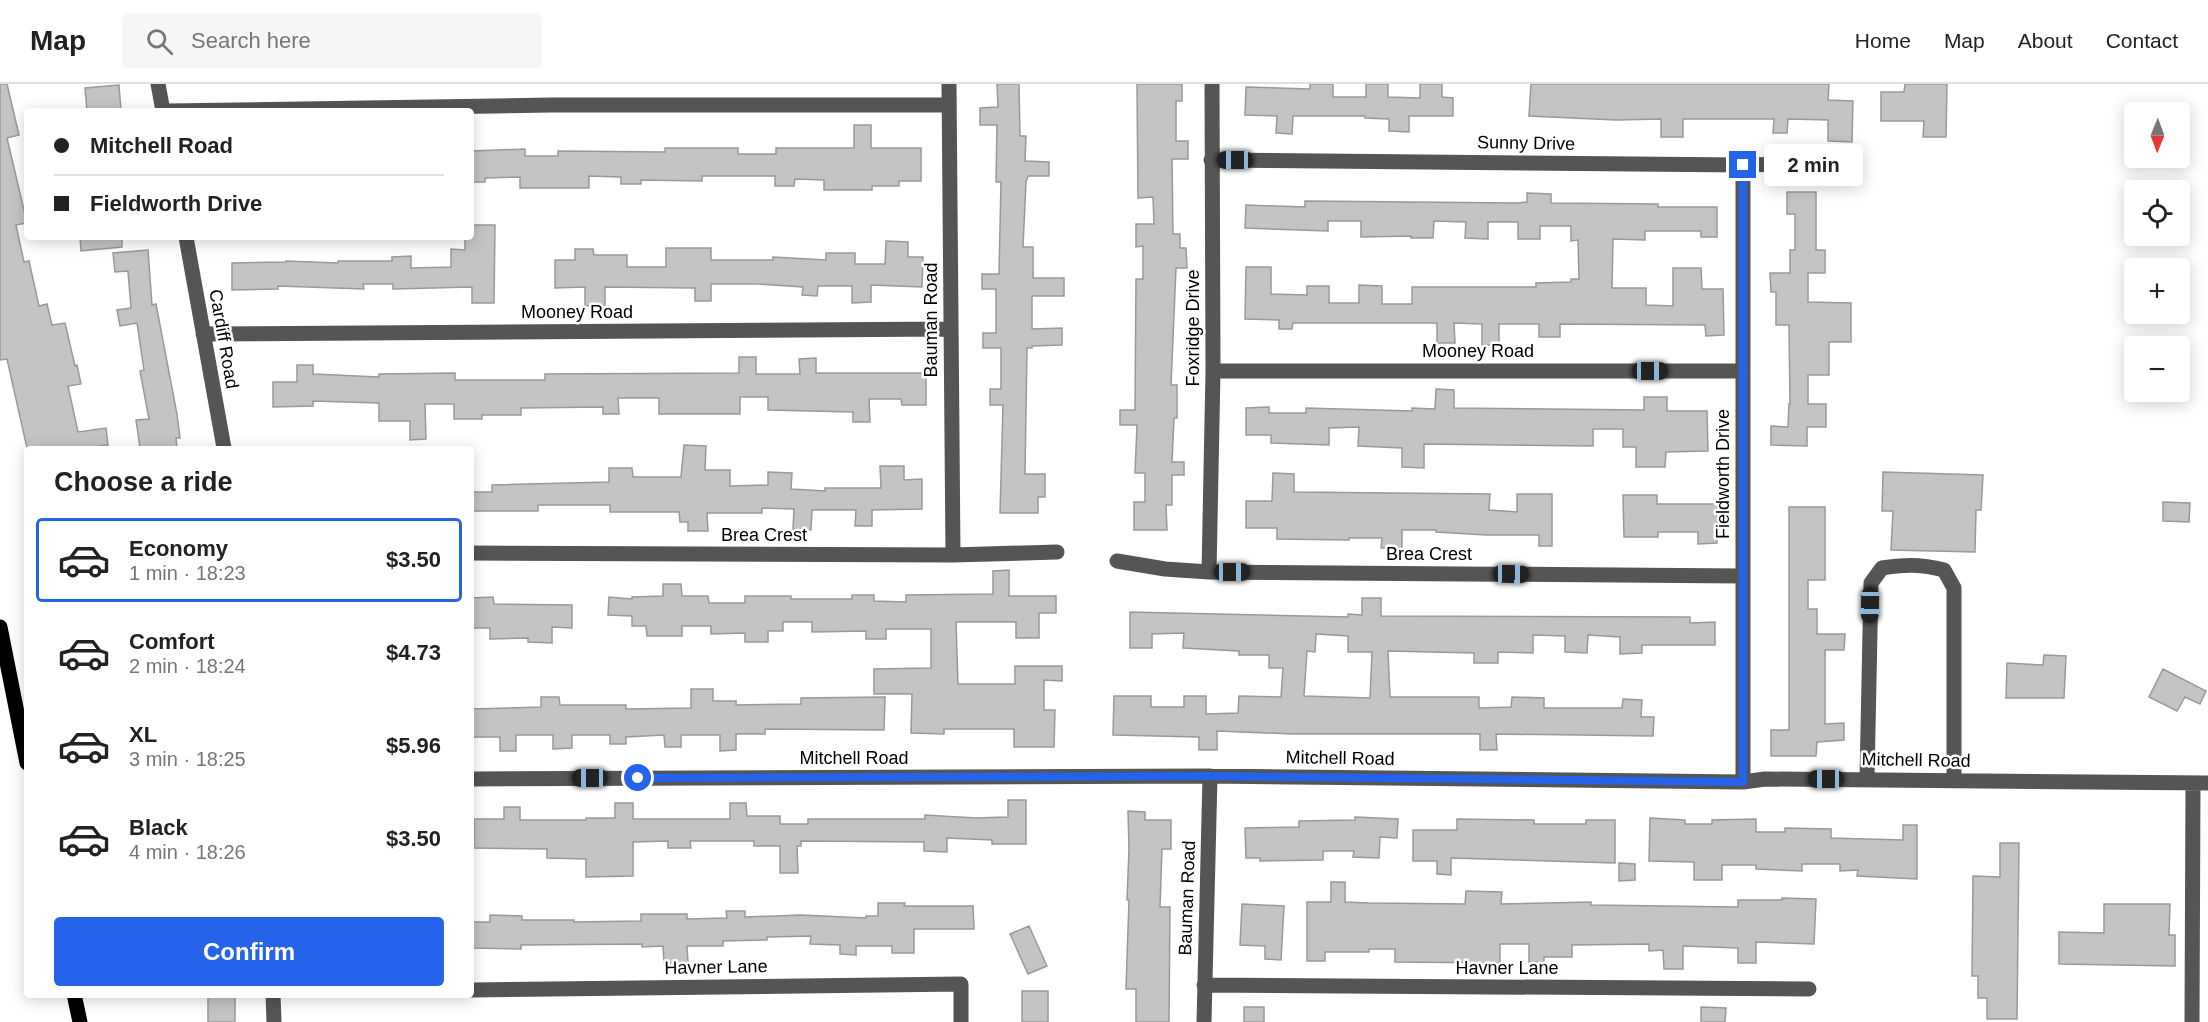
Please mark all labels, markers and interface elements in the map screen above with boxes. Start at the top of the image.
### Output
search box [122,14,542,68]
text: Map [30,25,86,56]
icon: search [143,25,176,58]
text: Search here [191,28,311,53]
text: Home [1855,29,1911,52]
text: Map [1944,29,1985,52]
text: About [2018,29,2073,52]
text: Contact [2106,29,2178,52]
north arrow [2124,102,2190,168]
map controls [2124,102,2190,402]
street label: Sunny Drive [1477,132,1575,154]
text: Mitchell Road [90,133,233,158]
callout: 2 min [1764,144,1863,186]
car [1217,151,1253,169]
route end [1729,151,1756,178]
text: 2 min [1787,154,1840,176]
button: locate [2124,180,2190,246]
text: Fieldworth Drive [90,191,262,216]
button: + [2124,258,2190,324]
street label: Bauman Road [921,262,941,378]
street label: Foxridge Drive [1183,269,1203,387]
street label: Cardiff Road [205,288,243,390]
street label: Mooney Road [521,302,633,322]
button: − [2124,336,2190,402]
street label: Mooney Road [1422,341,1534,361]
car [1632,362,1668,380]
street label: Fieldworth Drive [1713,409,1733,539]
text: Choose a ride [54,467,233,497]
street label: Brea Crest [721,525,807,545]
icon: car [57,533,111,587]
text: Economy [129,536,228,561]
street label: Brea Crest [1386,544,1472,564]
text: $3.50 [386,547,441,572]
text: 1 min · 18:23 [129,562,246,584]
car [1214,563,1250,581]
car [1493,565,1529,583]
car [1861,587,1879,623]
icon: car [57,626,111,680]
text: Comfort [129,629,215,654]
text: $4.73 [386,640,441,665]
text: 2 min · 18:24 [129,655,246,677]
icon: car [57,719,111,773]
text: XL [129,722,157,747]
text: $5.96 [386,733,441,758]
street label: Mitchell Road [1285,747,1395,769]
text: 3 min · 18:25 [129,748,246,770]
street label: Mitchell Road [799,748,909,768]
street label: Mitchell Road [1861,749,1971,771]
route start [624,764,651,791]
car [572,769,608,787]
car [1808,770,1844,788]
icon: car [57,812,111,866]
text: Black [129,815,188,840]
text: $3.50 [386,826,441,851]
street label: Bauman Road [1175,840,1199,956]
text: 4 min · 18:26 [129,841,246,863]
button: Confirm [54,917,444,986]
street label: Havner Lane [664,956,768,978]
street label: Havner Lane [1455,958,1559,978]

